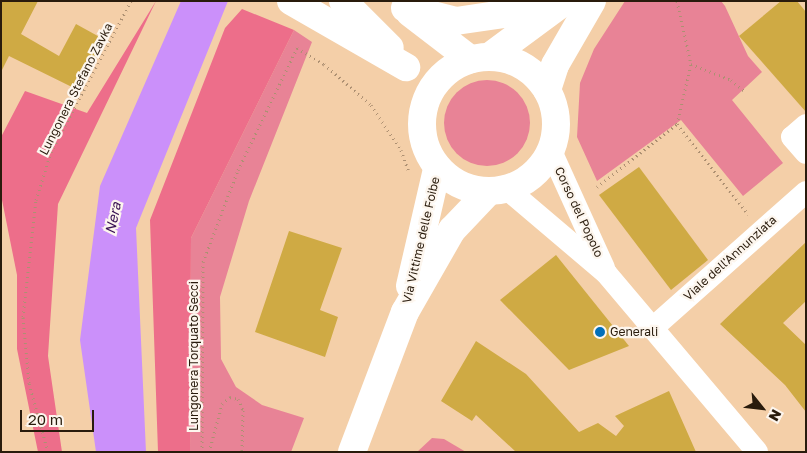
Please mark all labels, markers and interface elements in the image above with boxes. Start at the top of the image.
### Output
street label: Lungonera Stefano Zavka [36,21,116,157]
street label: Corso del Popolo [552,164,606,260]
street label: Via Vittime delle Foibe [399,175,443,305]
water label: Nera [101,201,125,235]
street label: Viale dell'Annunziata [681,213,779,303]
street label: Lungonera Torquato Secci [187,281,201,431]
place label: Generali [610,325,658,339]
marker: Generali [594,326,606,338]
north arrow [737,383,787,433]
scale bar [22,400,96,432]
text: N [766,407,786,424]
text: 20 m [28,410,63,428]

